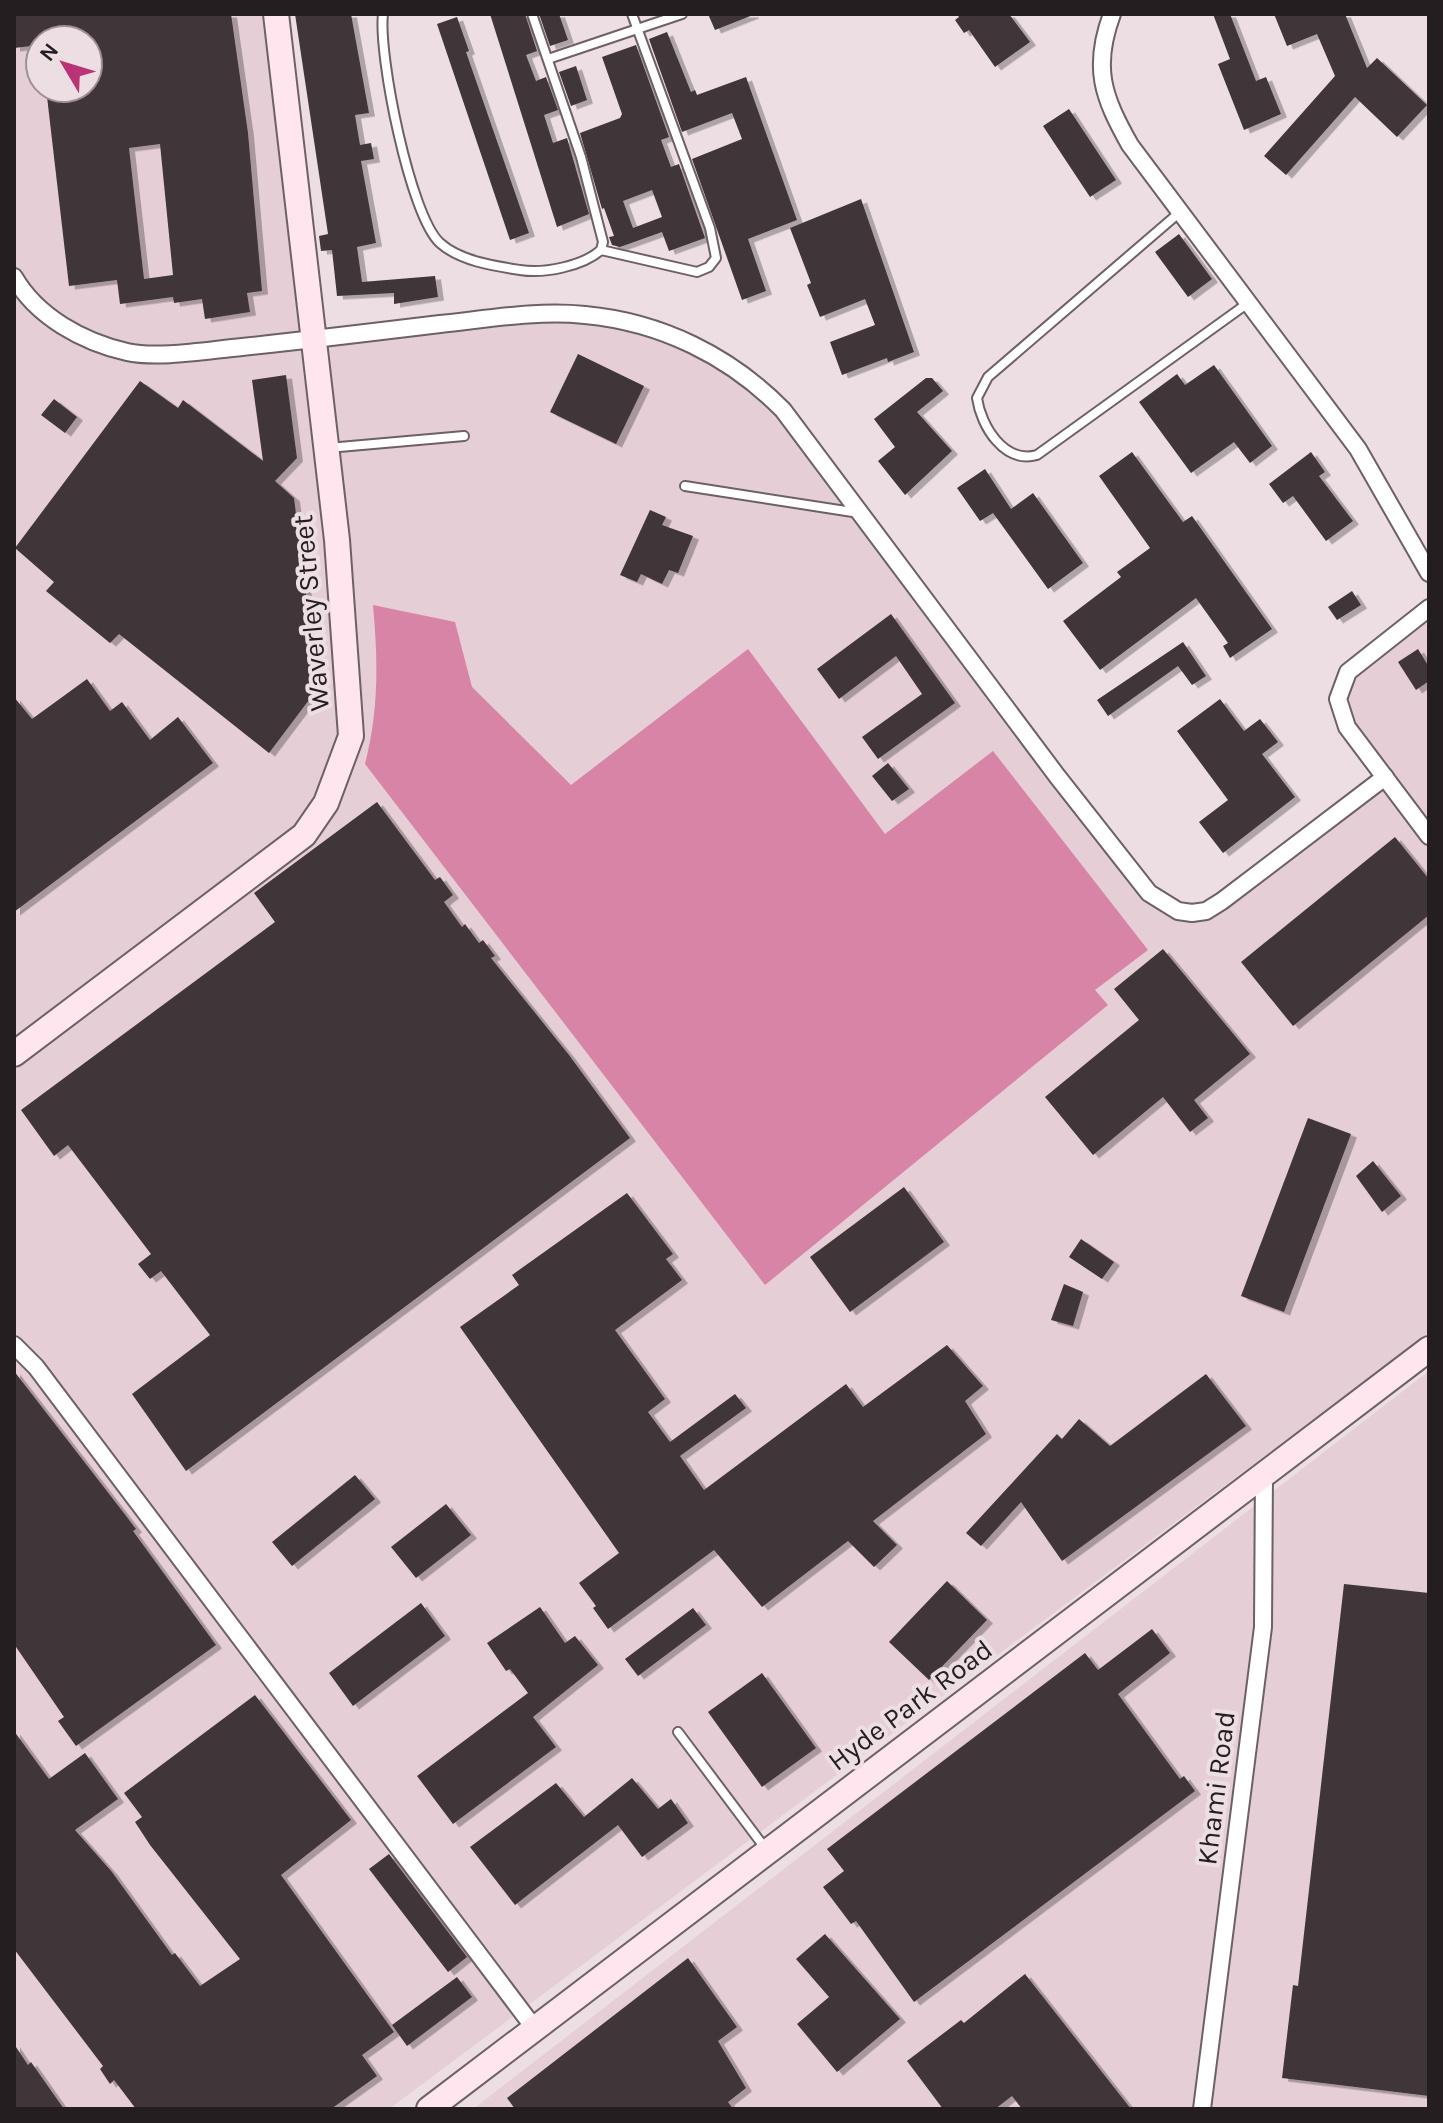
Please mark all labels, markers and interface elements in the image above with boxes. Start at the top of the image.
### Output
north arrow [24,24,104,104]
text: N [34,38,64,67]
street label: Waverley Street [286,513,336,713]
street label: Hyde Park Road [821,1632,999,1778]
street label: Khami Road [1190,1709,1242,1867]

